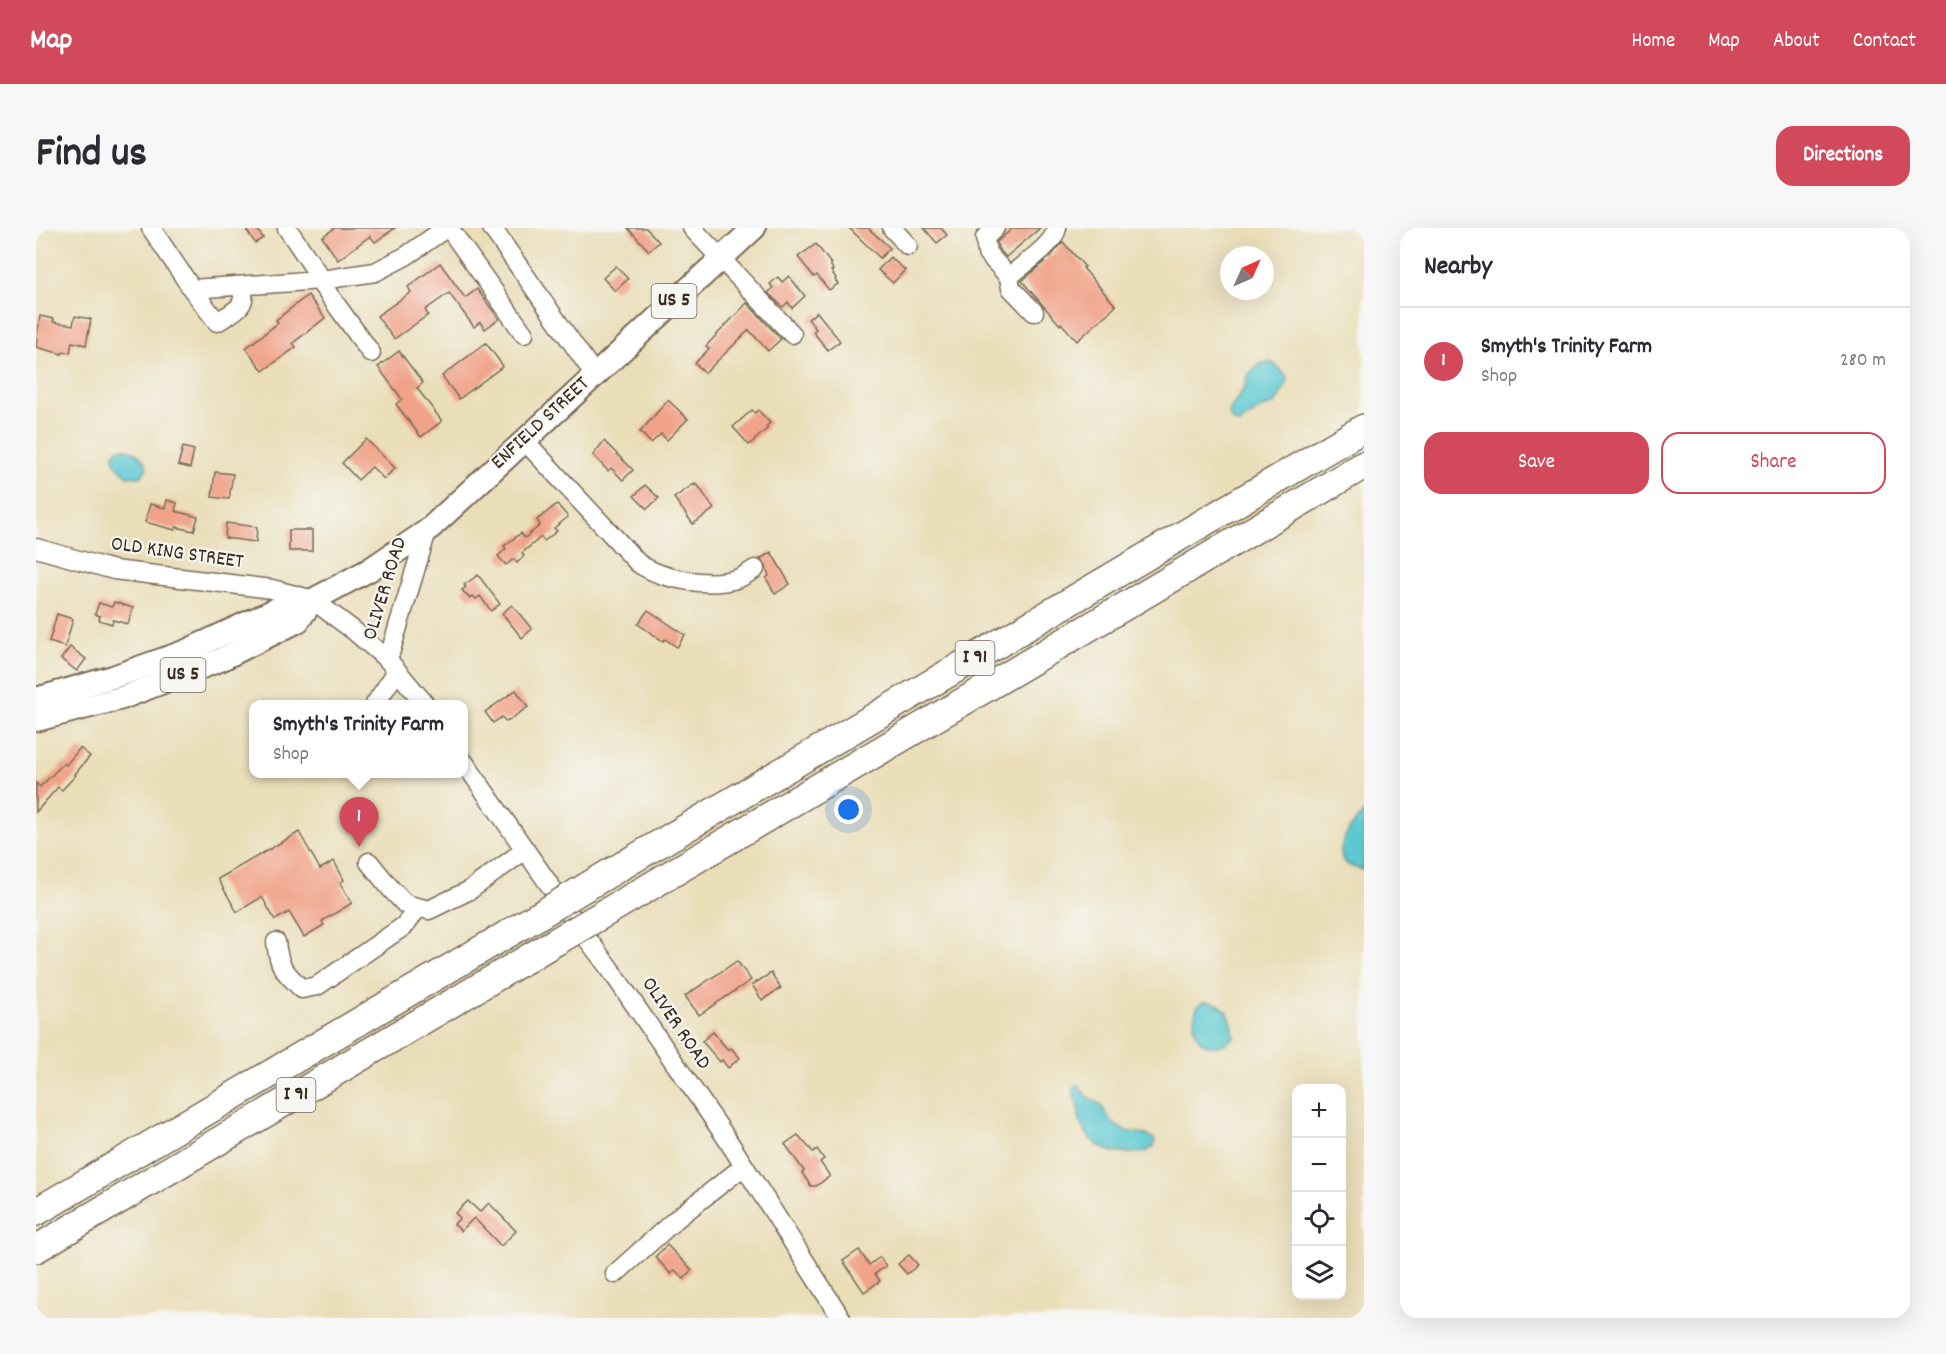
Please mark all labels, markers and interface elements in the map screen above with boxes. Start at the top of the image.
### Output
text: Map [30,22,72,62]
text: Home [1631,27,1675,57]
text: Map [1708,27,1740,57]
text: About [1773,27,1820,57]
text: Contact [1853,27,1916,57]
text: Find us [36,126,147,186]
button: Directions [1776,126,1910,186]
north arrow [1220,246,1274,300]
text: Nearby [1424,249,1492,286]
road number: US 5 [652,284,696,318]
text: Smyth's Trinity Farm [1481,332,1652,363]
text: 1 [1441,347,1446,375]
text: 280 m [1840,347,1886,375]
text: Shop [1481,363,1517,391]
street label: ENFIELD STREET [485,370,597,478]
button: Save [1424,432,1649,494]
button: Share [1661,432,1886,494]
street label: OLD KING STREET [109,530,246,578]
street label: OLIVER ROAD [356,534,416,644]
road number: I 91 [956,641,994,675]
road number: US 5 [160,658,206,692]
popup [249,700,468,778]
text: Smyth's Trinity Farm [273,710,444,741]
text: Shop [273,741,309,769]
your location [834,795,863,824]
pin: 1 [340,798,378,847]
street label: OLIVER ROAD [633,971,717,1077]
road number: I 91 [276,1078,316,1112]
map controls [1292,1084,1346,1300]
button: + [1292,1084,1346,1138]
button: − [1292,1138,1346,1192]
button: locate [1292,1192,1346,1246]
button: layers [1292,1246,1346,1300]

